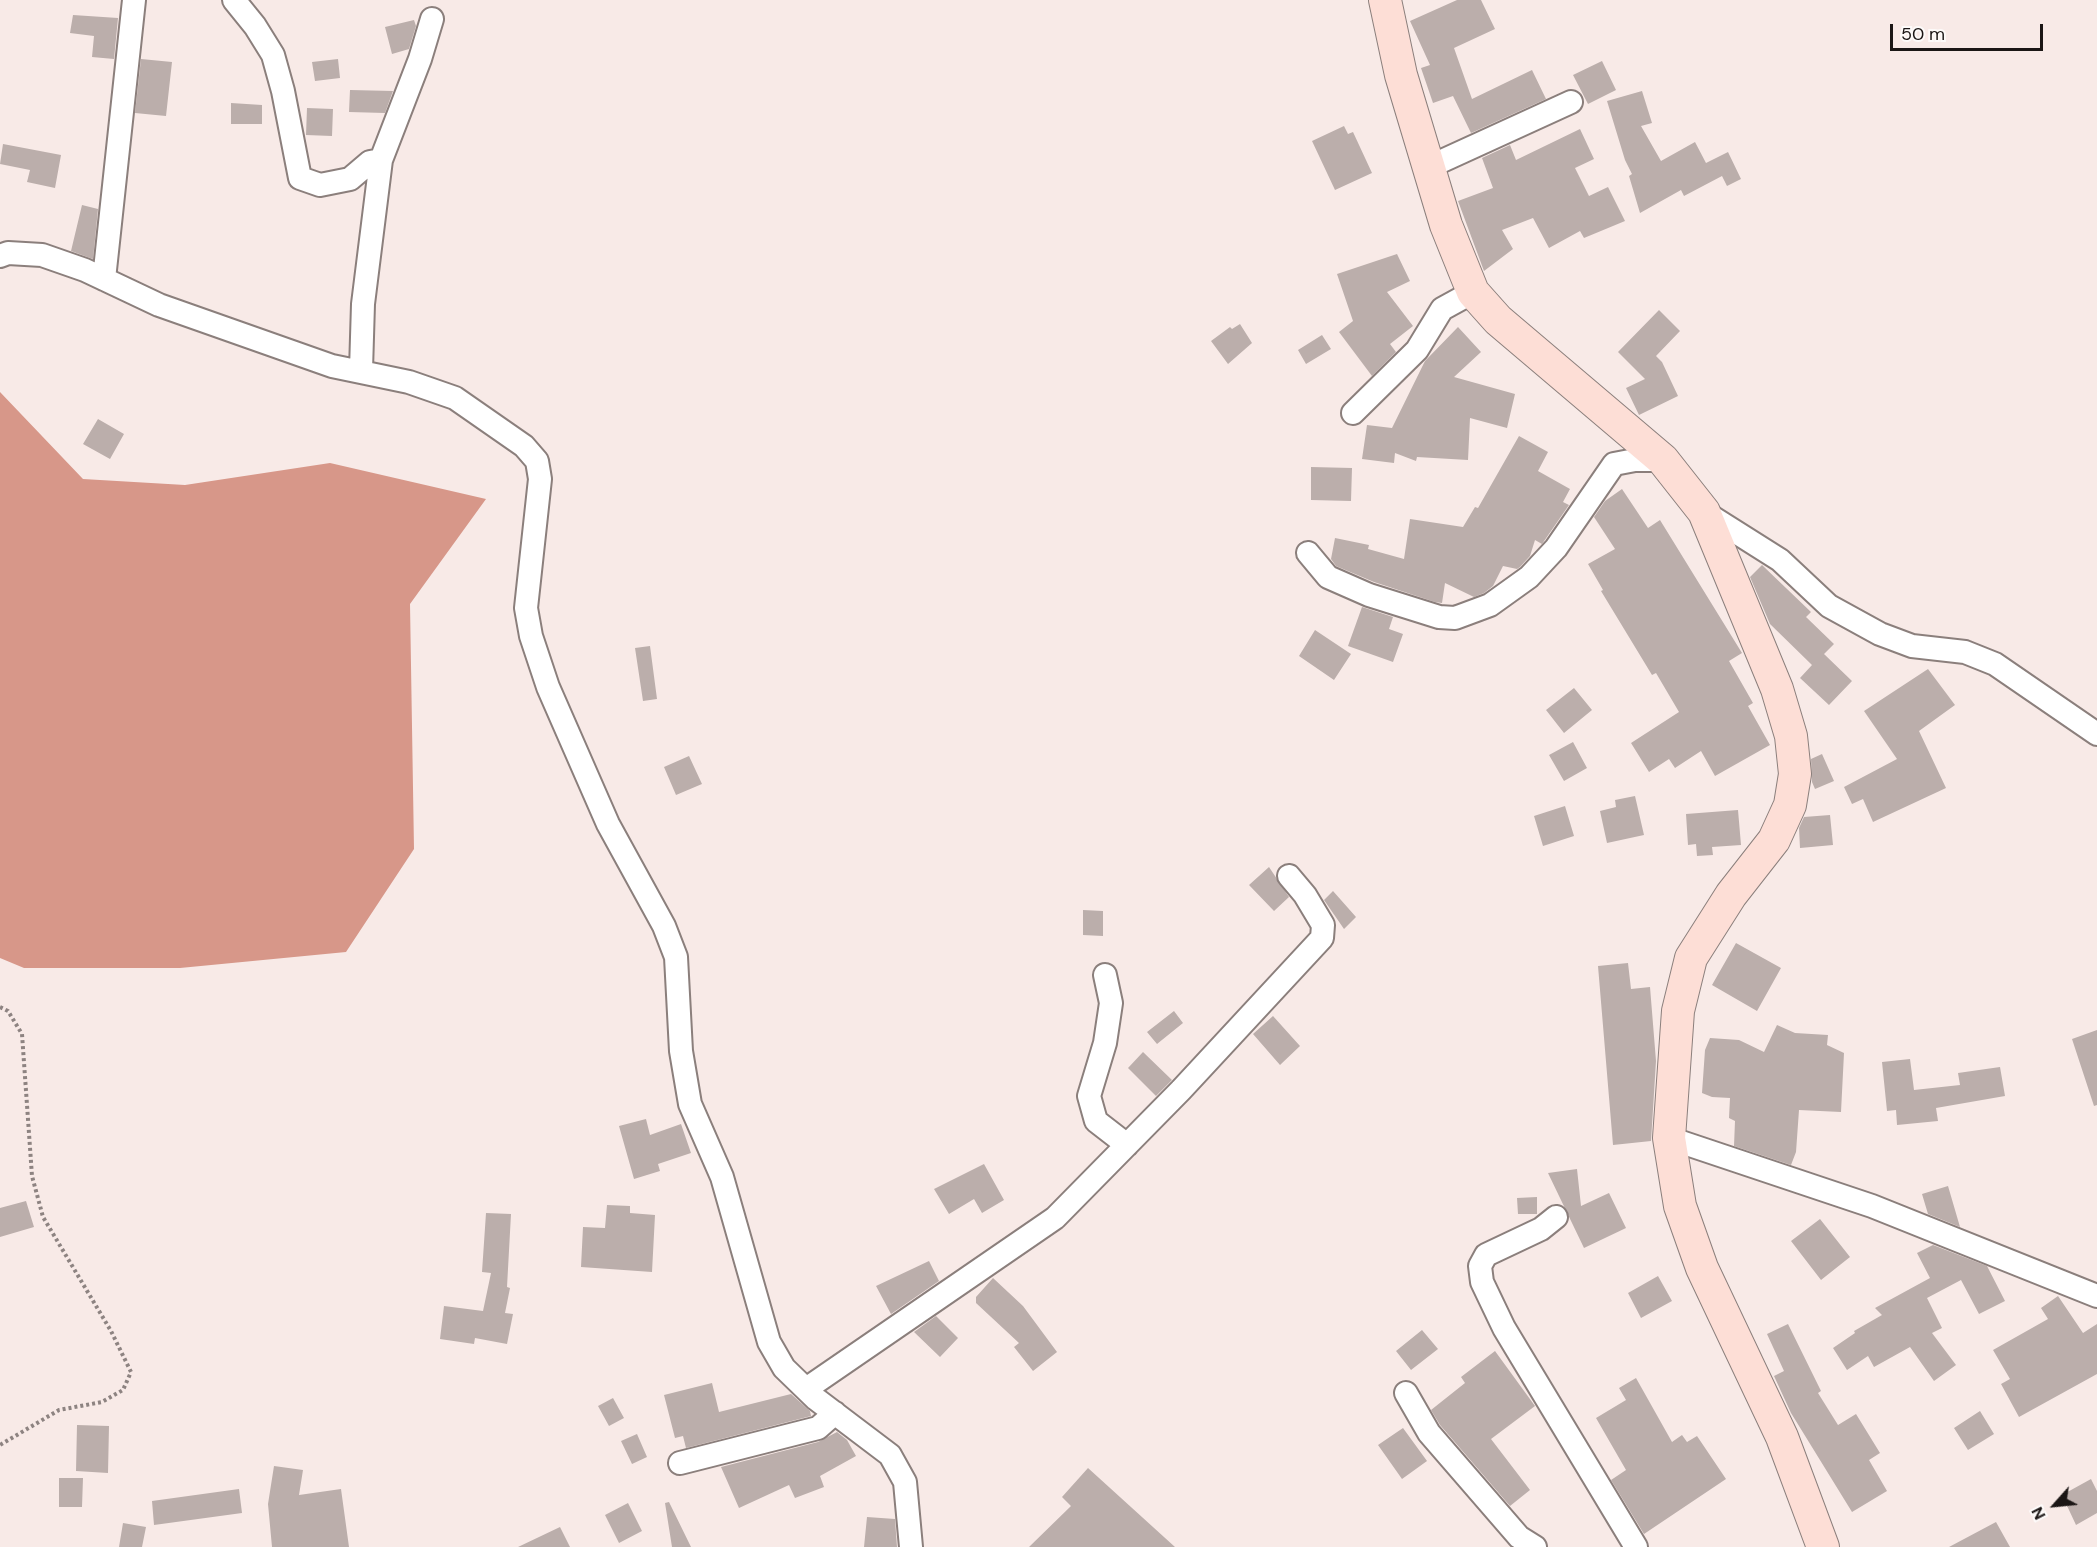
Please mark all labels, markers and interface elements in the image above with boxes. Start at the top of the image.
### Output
scale bar [1893,12,2046,50]
text: 50 m [1901,22,1945,46]
north arrow [2025,1475,2085,1535]
text: N [2027,1503,2051,1523]

